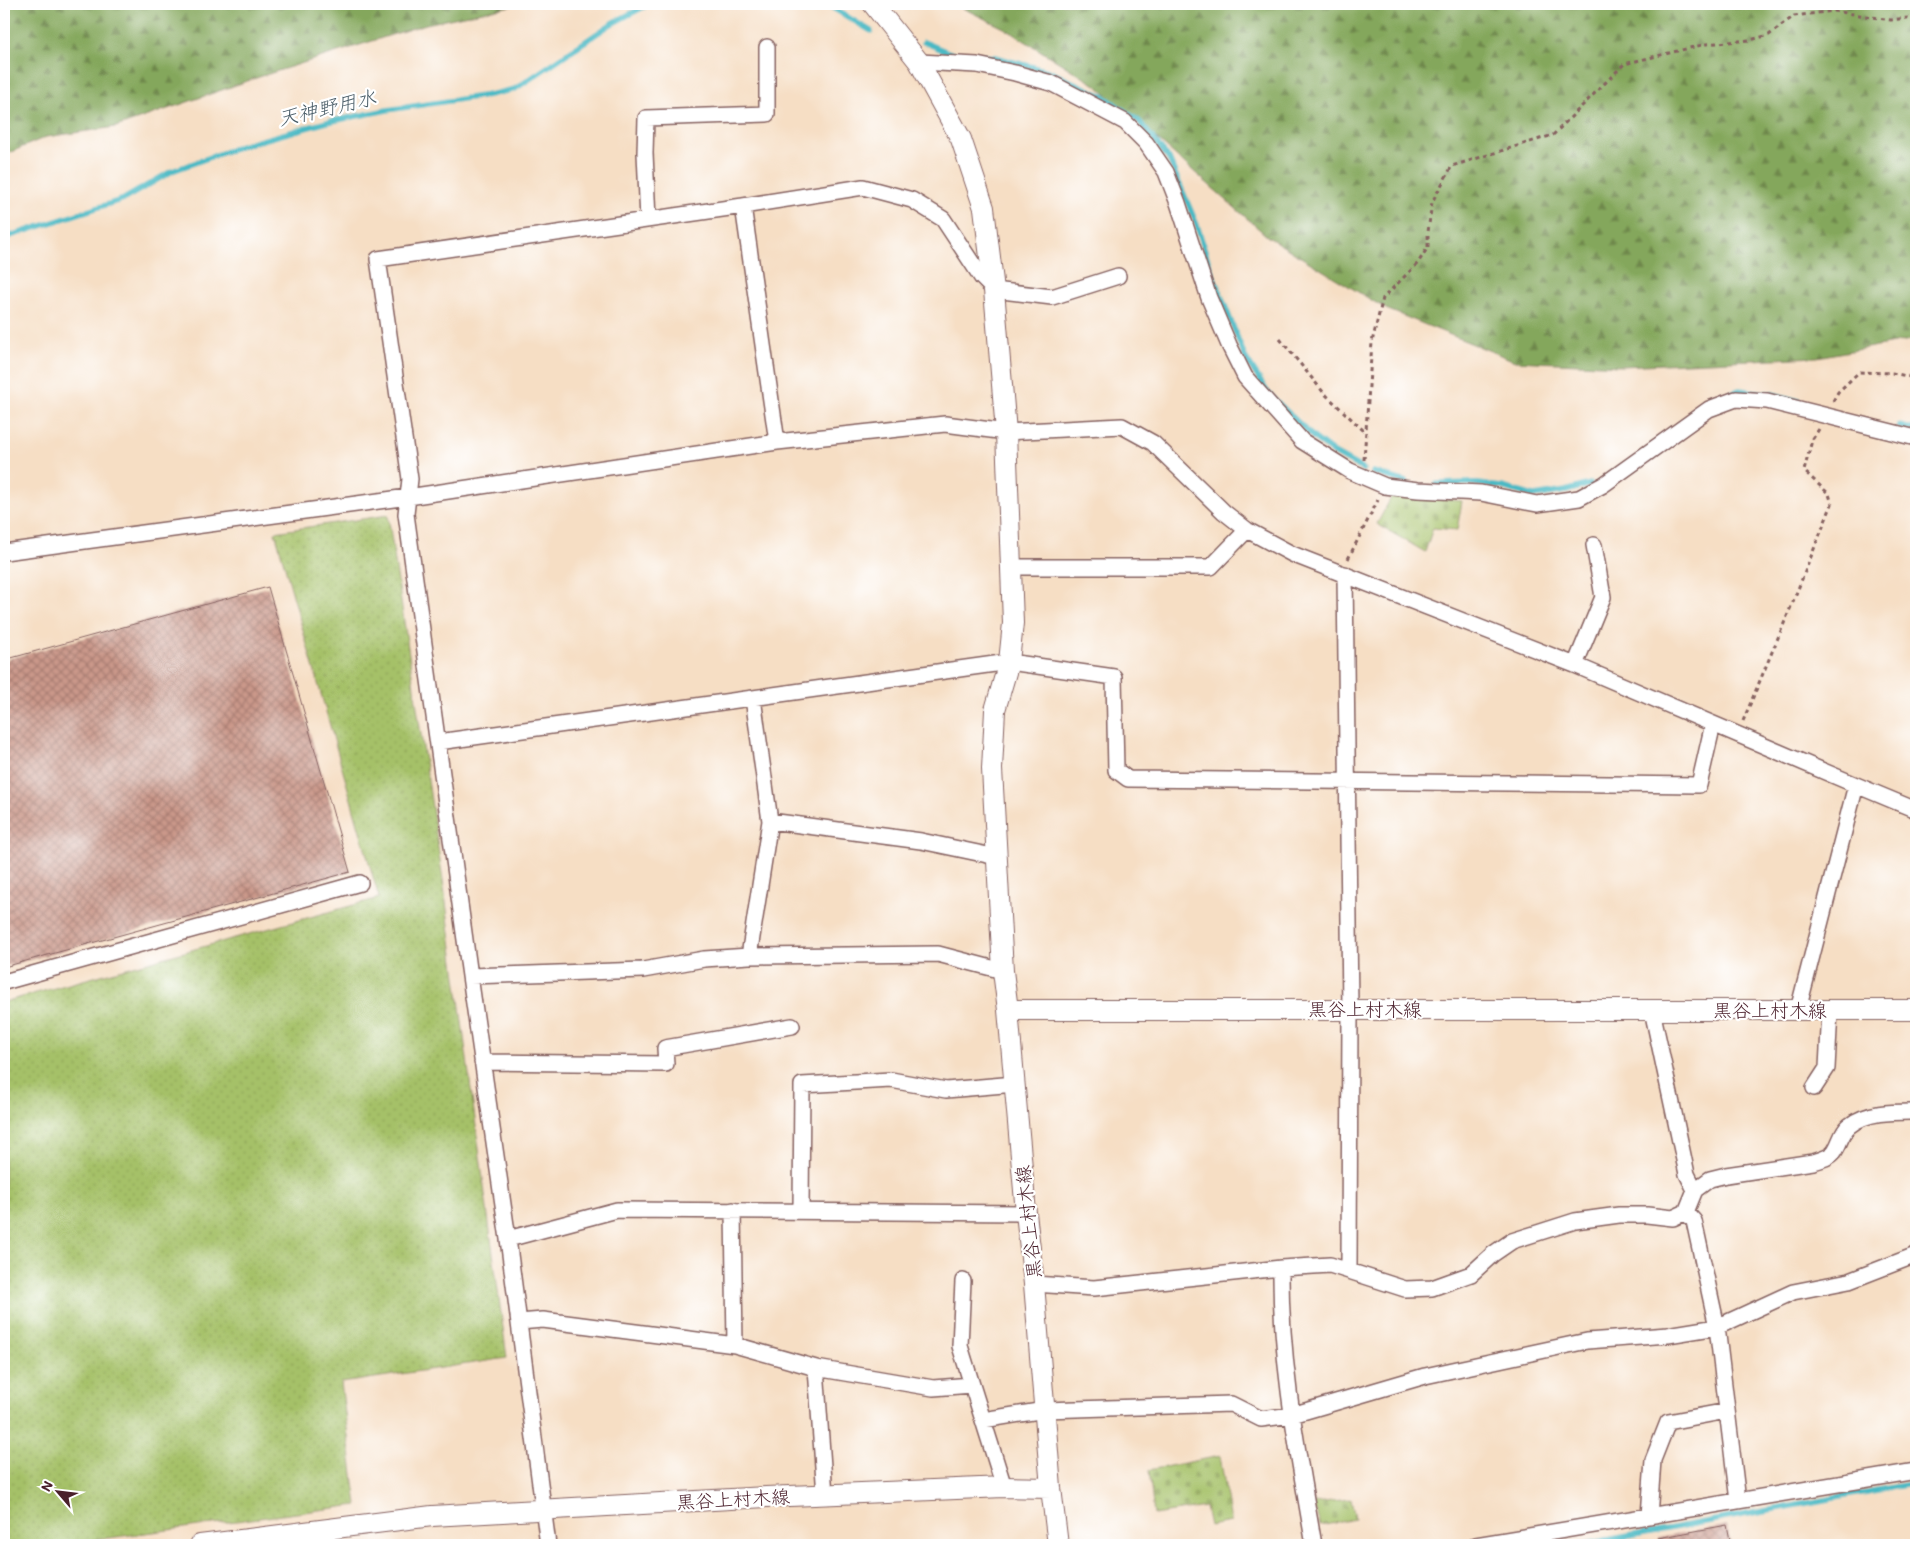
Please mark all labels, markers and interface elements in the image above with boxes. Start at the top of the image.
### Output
water label: 天神野用水 [276,85,378,131]
street label: 黒谷上村木線 [1308,998,1422,1021]
street label: 黒谷上村木線 [1713,999,1827,1022]
street label: 黒谷上村木線 [1011,1164,1046,1280]
north arrow [32,1466,82,1516]
text: N [37,1478,57,1494]
street label: 黒谷上村木線 [675,1485,791,1514]

